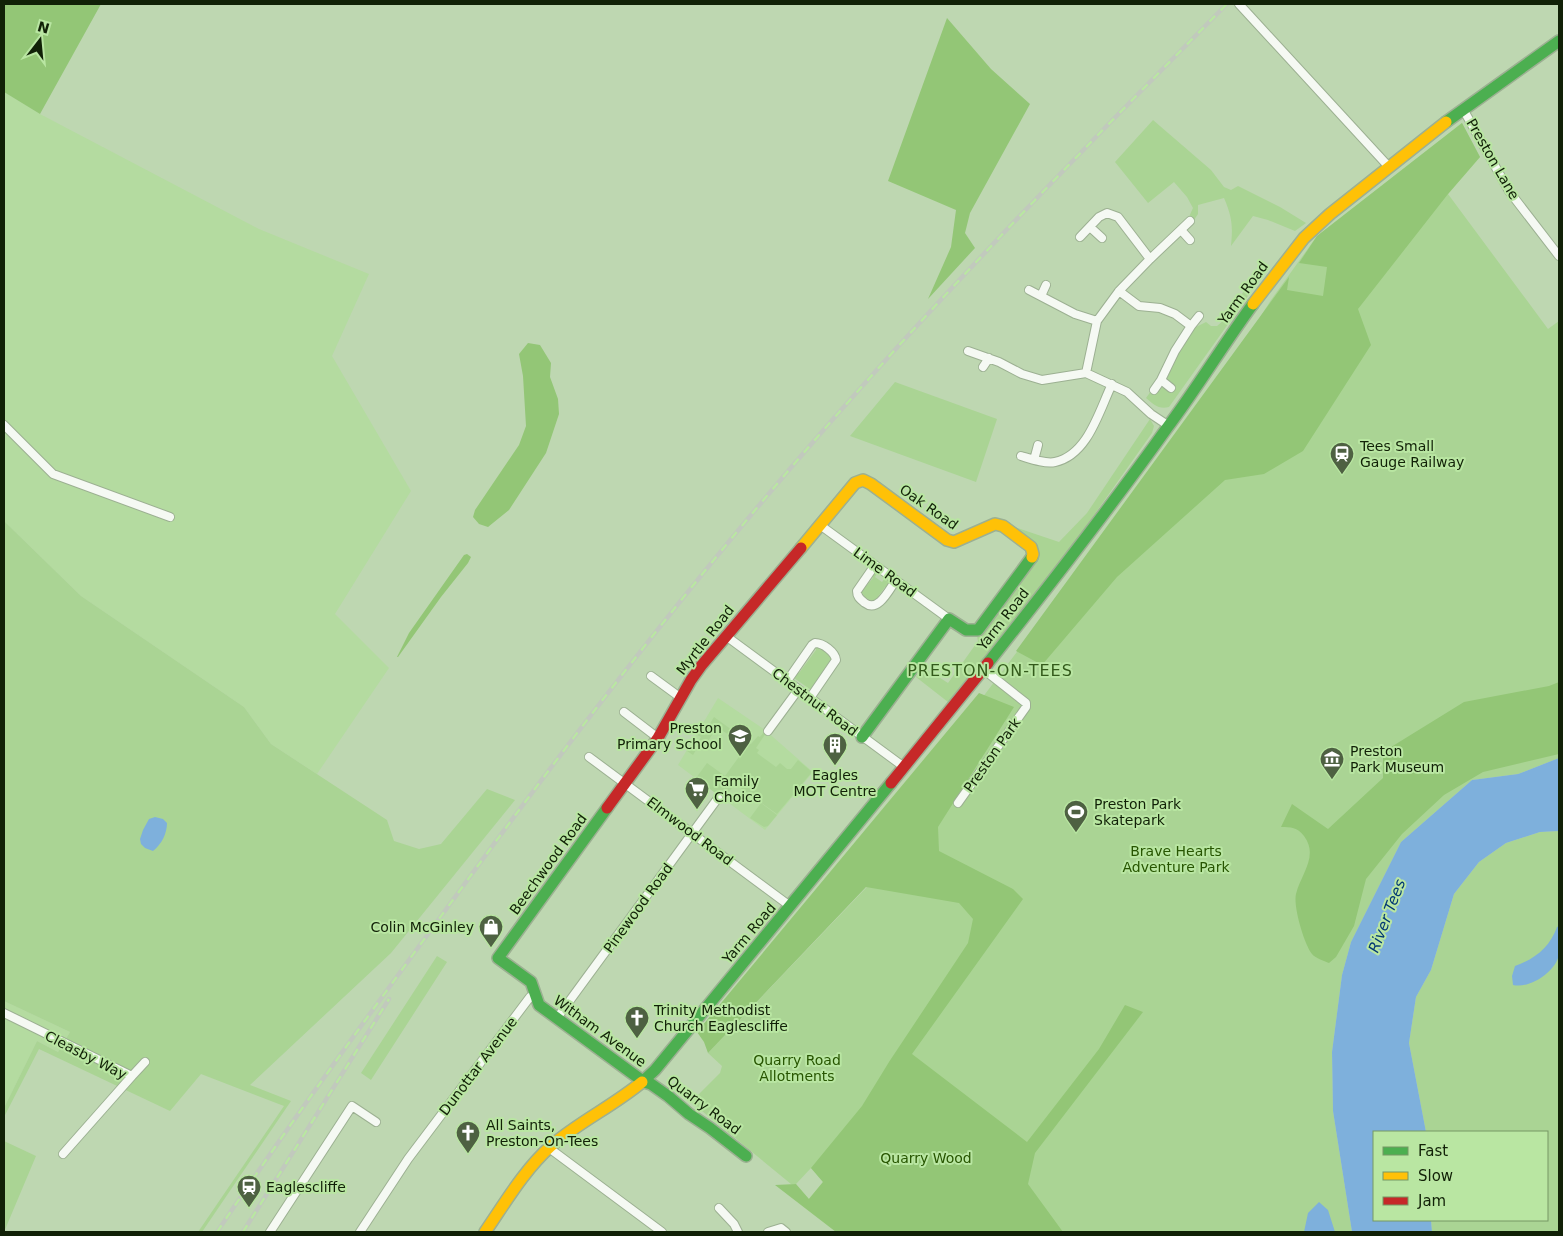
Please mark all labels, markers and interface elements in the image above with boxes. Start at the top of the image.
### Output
north arrow [15,15,65,65]
text: N [36,18,51,37]
street label: Preston Lane [1463,116,1523,202]
street label: Yarm Road [1214,258,1271,328]
place label: Tees Small Gauge Railway [1359,438,1464,470]
station icon: Tees Small Gauge Railway [1329,441,1355,475]
street label: Oak Road [897,481,961,533]
street label: Lime Road [851,544,919,600]
street label: Yarm Road [973,585,1032,654]
street label: Myrtle Road [673,602,737,678]
district label: PRESTON-ON-TEES [907,661,1073,680]
street label: Chestnut Road [769,665,861,739]
street label: Preston Park [960,714,1024,795]
place label: Preston Primary School [617,720,722,752]
school or university icon: Preston Primary School [727,723,753,757]
building icon: Eagles MOT Centre [822,732,848,766]
place label: Preston Park Museum [1350,743,1444,775]
museum icon: Preston Park Museum [1319,746,1345,780]
place label: Eagles MOT Centre [794,767,876,799]
place label: Family Choice [714,773,761,805]
supermarket icon: Family Choice [684,776,710,810]
street label: Elmwood Road [644,793,736,869]
place label: Preston Park Skatepark [1094,796,1182,828]
sports icon: Preston Park Skatepark [1063,799,1089,833]
street label: Beechwood Road [506,811,590,917]
park label: Brave Hearts Adventure Park [1122,843,1230,875]
street label: Pinewood Road [600,860,676,956]
water label: River Tees [1365,877,1409,955]
street label: Yarm Road [718,900,779,967]
shop icon: Colin McGinley [478,914,504,948]
place label: Colin McGinley [370,919,474,935]
street label: Witham Avenue [551,992,649,1070]
place label: Trinity Methodist Church Eaglescliffe [653,1002,788,1034]
church icon: Trinity Methodist Church Eaglescliffe [624,1005,650,1039]
street label: Dunottar Avenue [436,1014,520,1118]
street label: Cleasby Way [42,1028,130,1082]
park label: Quarry Road Allotments [753,1052,841,1084]
street label: Quarry Road [664,1072,744,1138]
place label: All Saints, Preston-On-Tees [486,1117,598,1149]
church icon: All Saints, Preston-On-Tees [455,1120,481,1154]
legend [1373,1131,1548,1221]
text: Fast [1418,1142,1448,1160]
park label: Quarry Wood [880,1150,972,1166]
text: Slow [1418,1167,1453,1185]
station icon: Eaglescliffe [236,1174,262,1208]
place label: Eaglescliffe [266,1179,346,1195]
text: Jam [1417,1192,1446,1210]

